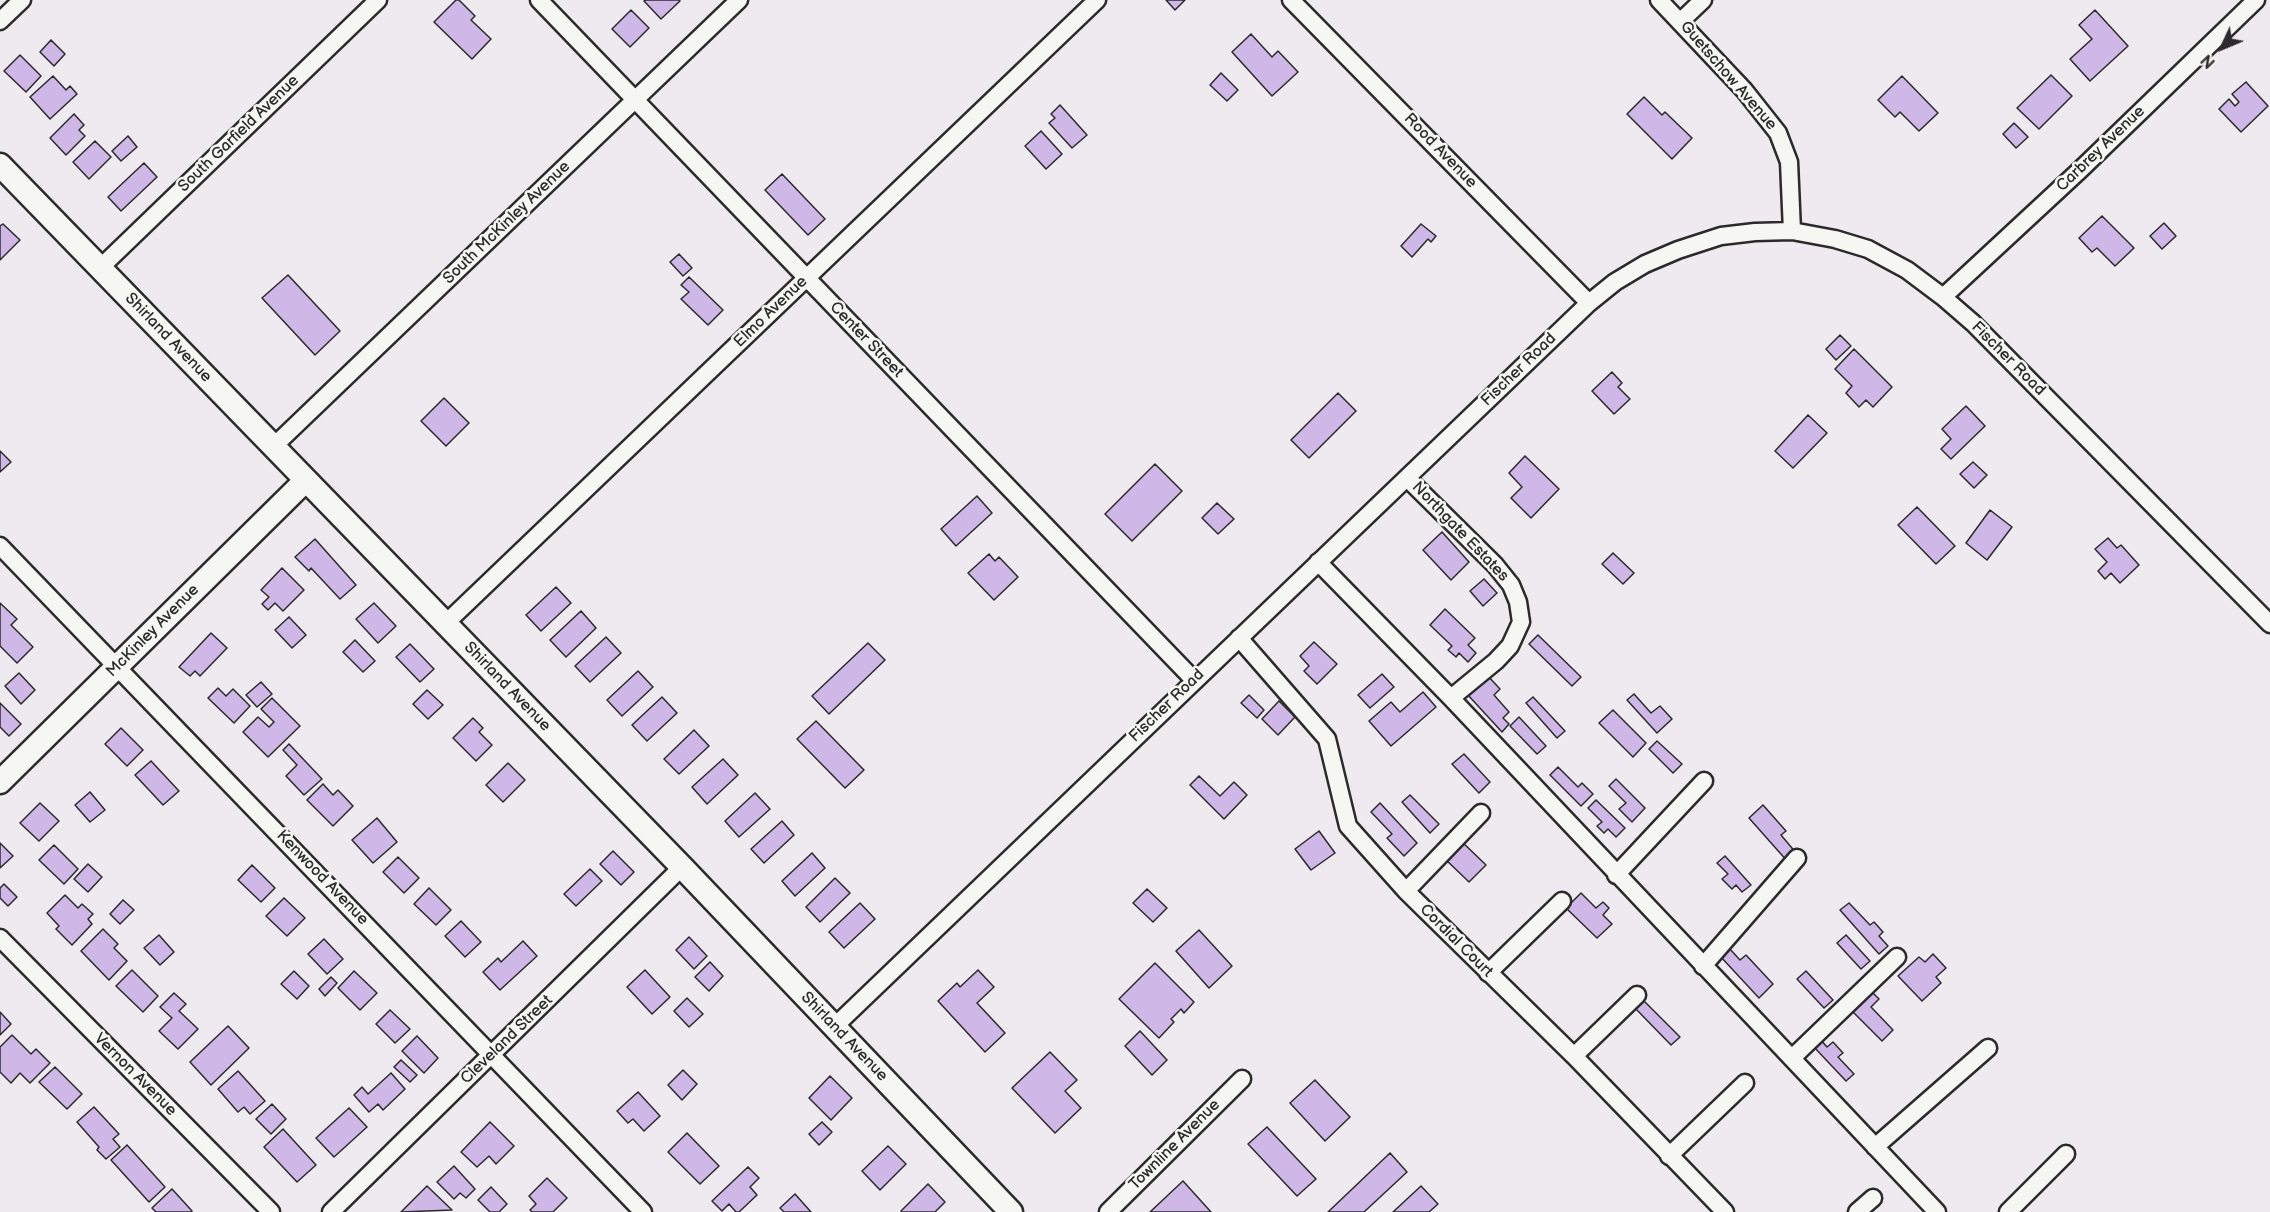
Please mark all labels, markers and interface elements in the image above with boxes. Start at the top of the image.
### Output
street label: Guetschow Avenue [1675,18,1781,134]
north arrow [2192,18,2252,78]
text: N [2198,50,2220,72]
street label: South Garfield Avenue [175,71,303,197]
street label: Carbrey Avenue [2053,102,2149,196]
street label: Rood Avenue [1399,110,1481,192]
street label: South McKinley Avenue [440,157,574,289]
street label: Elmo Avenue [730,272,812,352]
street label: Shirland Avenue [121,289,215,387]
street label: Center Street [825,298,907,382]
street label: Fischer Road [1967,318,2049,400]
street label: Fischer Road [1478,329,1560,411]
street label: Northgate Estates [1408,478,1512,586]
street label: McKinley Avenue [103,581,203,681]
street label: Shirland Avenue [460,638,554,736]
street label: Fischer Road [1126,665,1208,747]
street label: Kenwood Avenue [272,827,372,929]
street label: Cordial Court [1415,900,1497,982]
street label: Shirland Avenue [797,988,891,1086]
street label: Cleveland Street [457,991,557,1089]
street label: Vernon Avenue [90,1030,180,1120]
street label: Townline Avenue [1126,1096,1224,1194]

